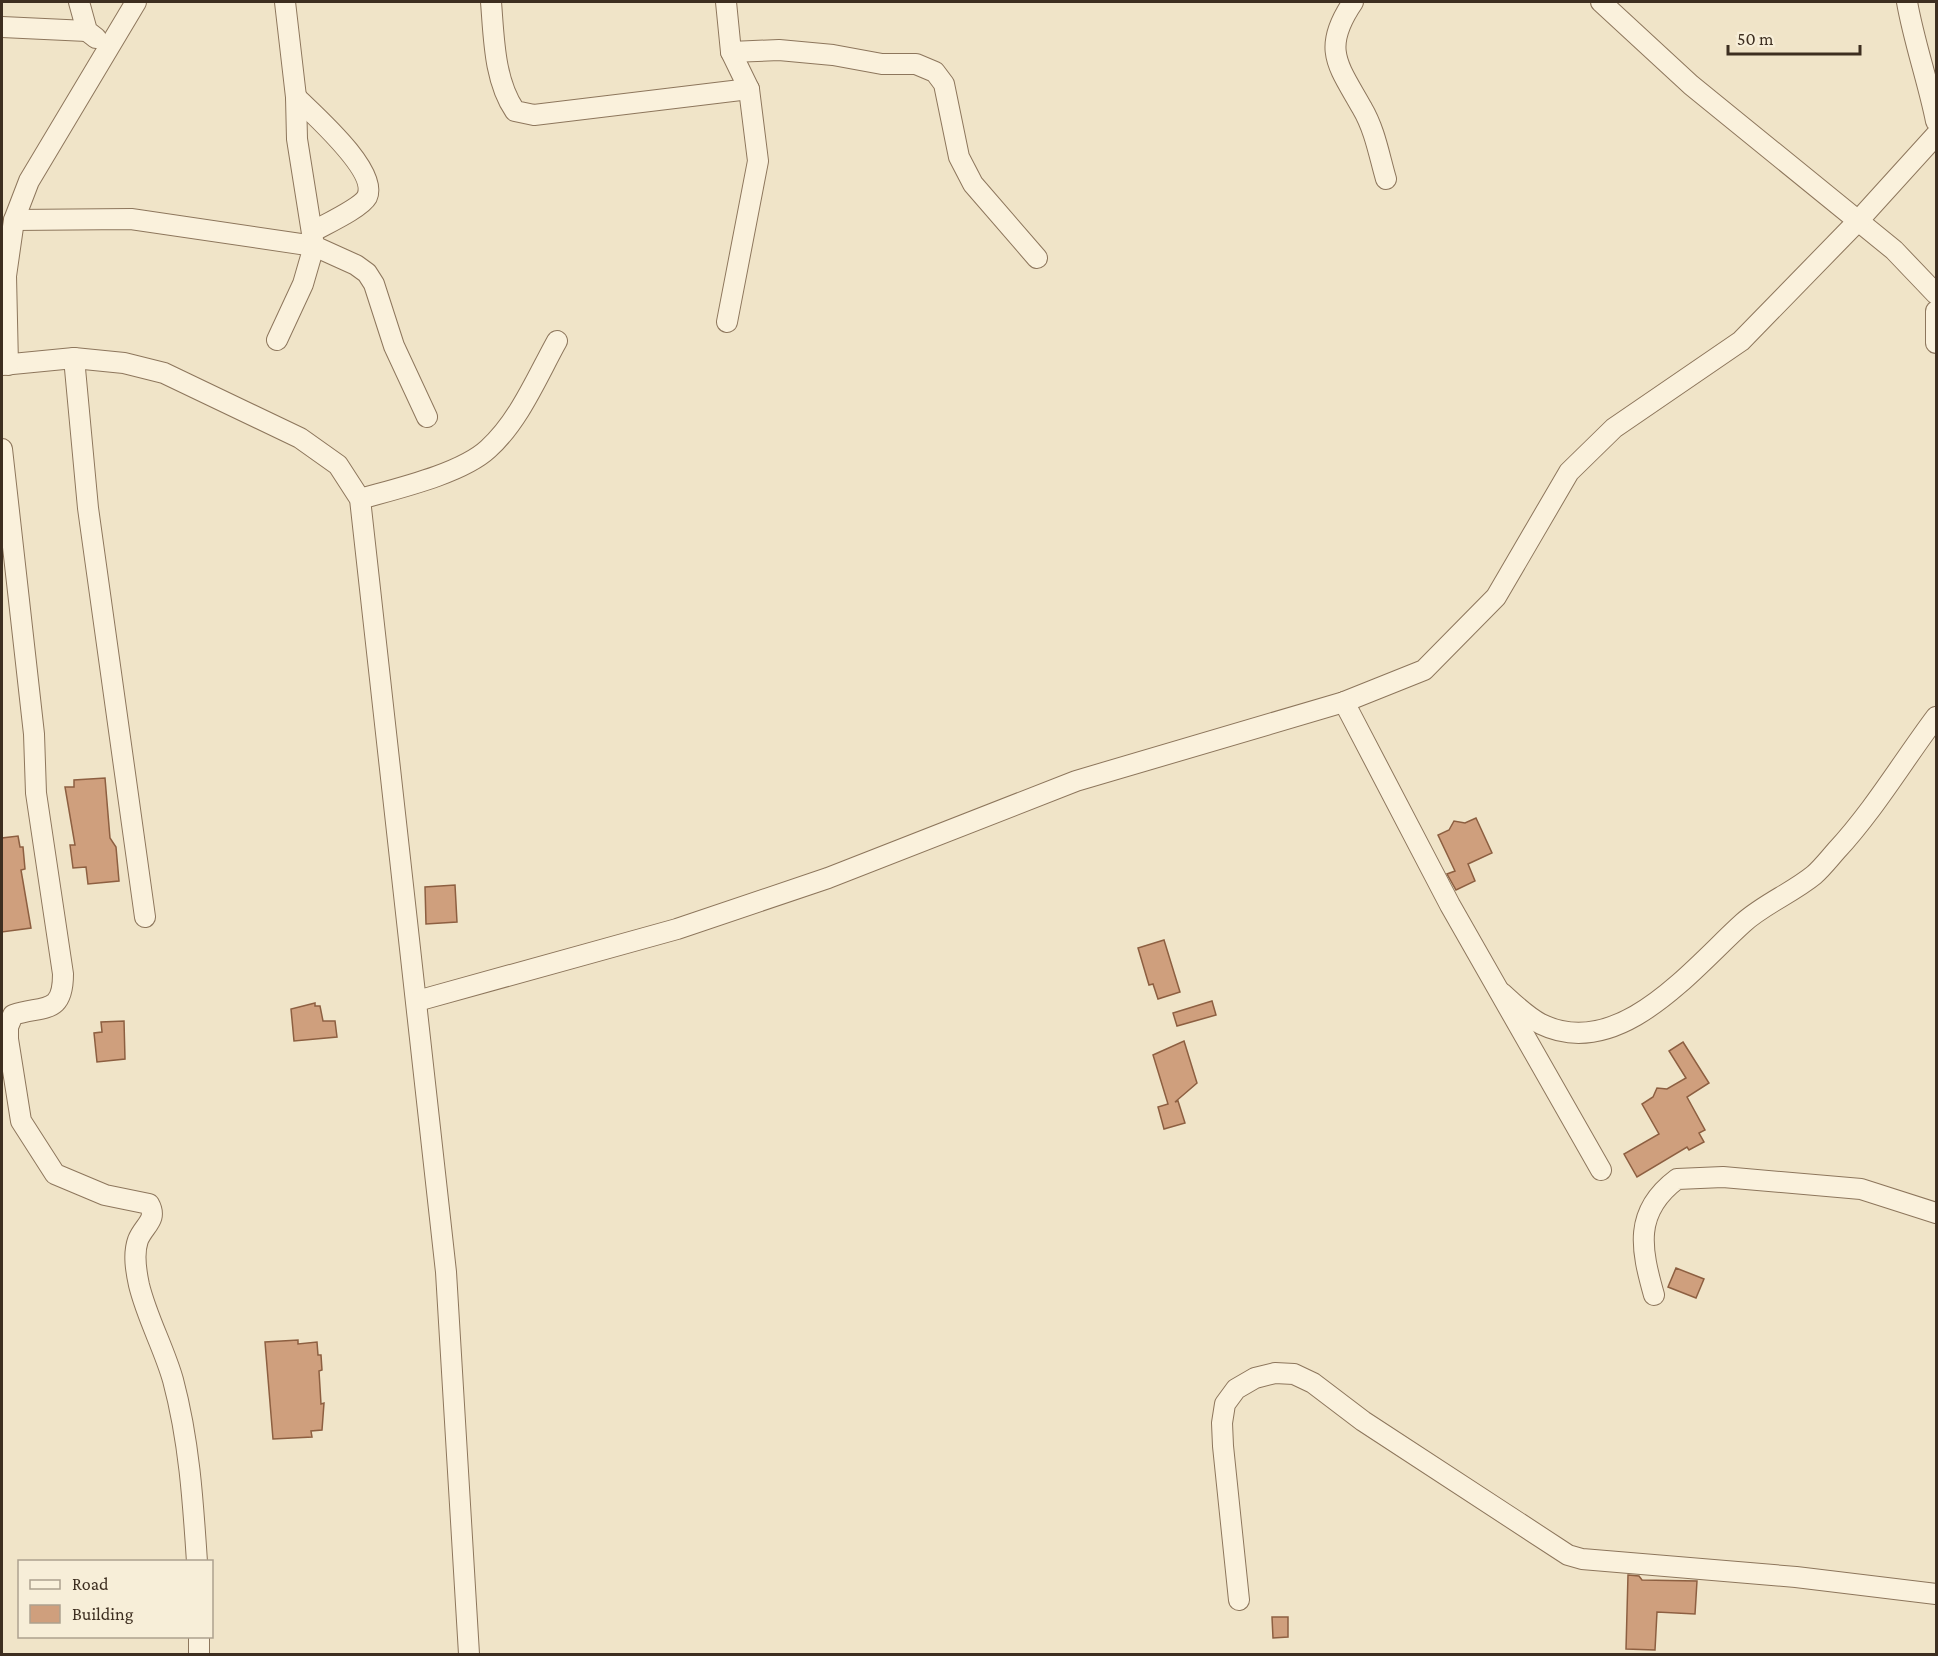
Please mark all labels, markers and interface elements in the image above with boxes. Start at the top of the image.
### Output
scale bar [1728,18,1860,56]
text: 50 m [1737,29,1774,49]
legend [18,1560,213,1638]
text: Road [72,1574,109,1594]
text: Building [72,1604,134,1624]

